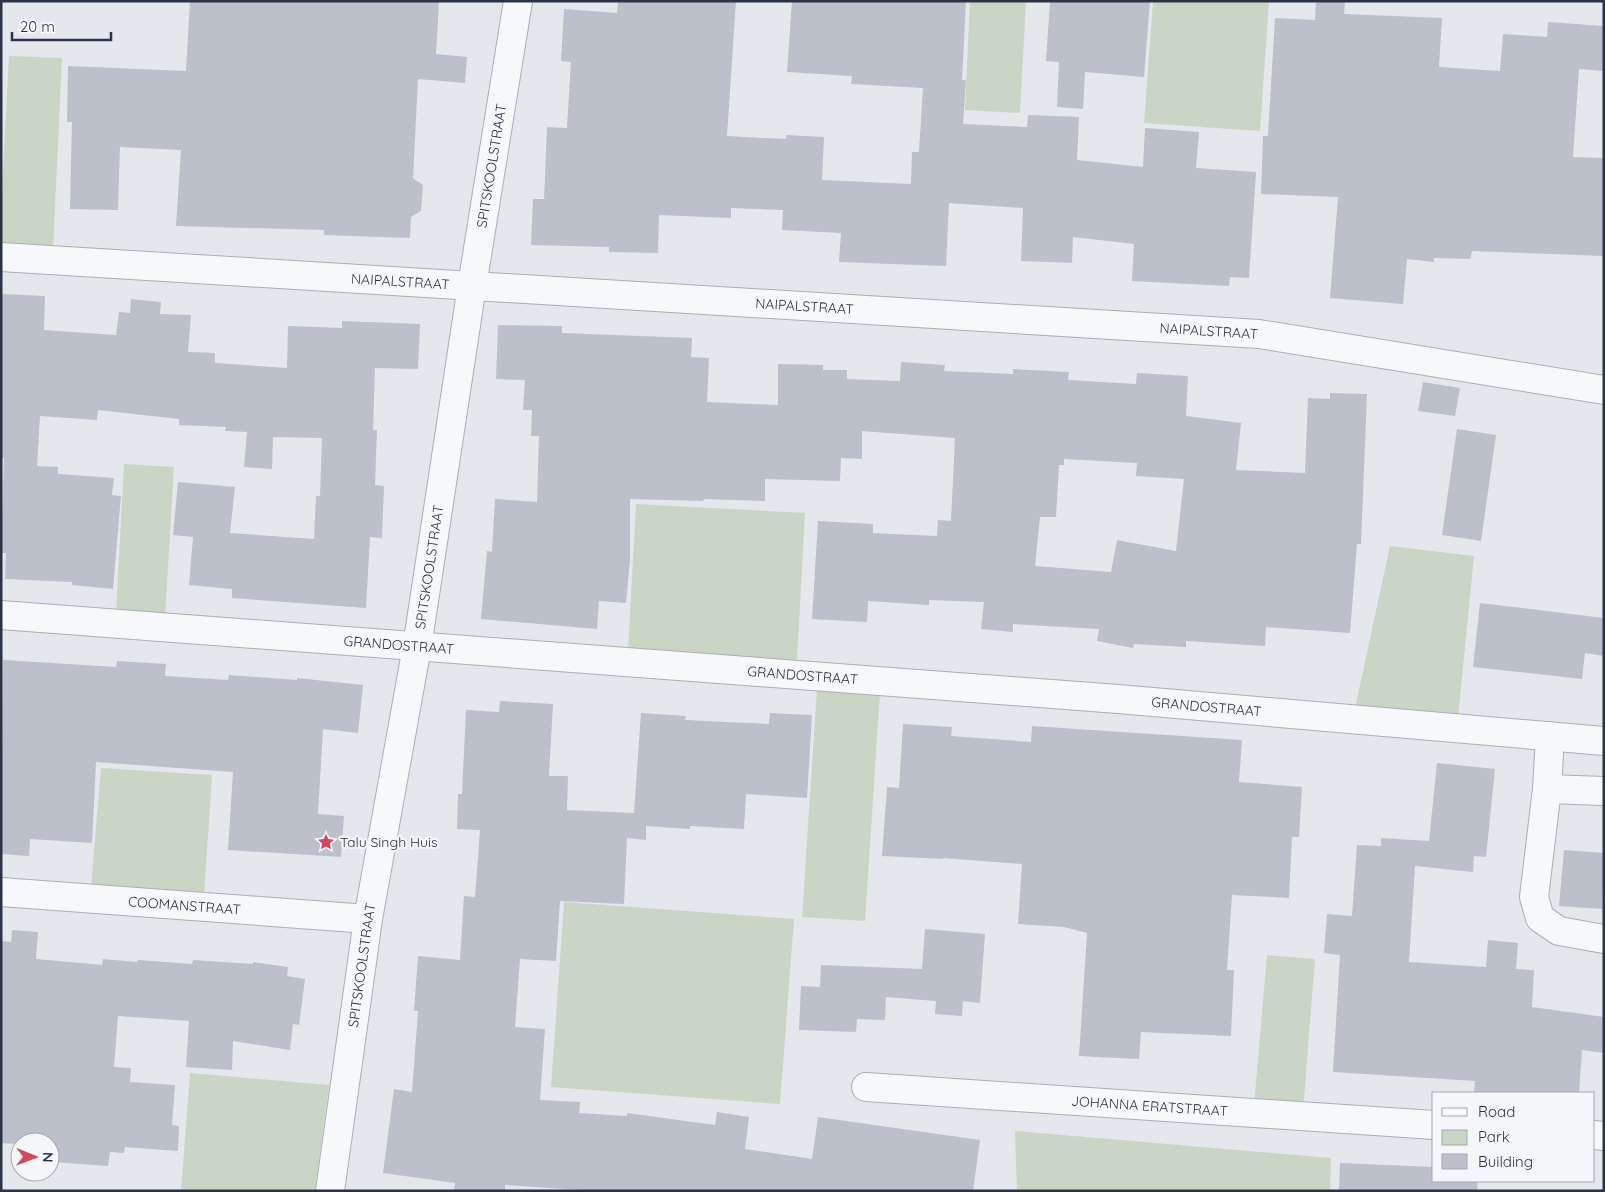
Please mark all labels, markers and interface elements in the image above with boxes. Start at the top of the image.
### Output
scale bar [12,10,111,42]
text: 20 m [20,17,55,36]
street label: SPITSKOOLSTRAAT [473,102,510,229]
street label: NAIPALSTRAAT [350,269,450,293]
street label: NAIPALSTRAAT [755,294,854,318]
street label: NAIPALSTRAAT [1159,319,1259,343]
street label: SPITSKOOLSTRAAT [411,503,448,630]
street label: GRANDOSTRAAT [343,632,455,658]
street label: GRANDOSTRAAT [747,662,859,688]
street label: GRANDOSTRAAT [1151,693,1262,720]
place icon: Talu Singh Huis [316,832,336,852]
place label: Talu Singh Huis [340,833,438,851]
street label: COOMANSTRAAT [127,892,242,919]
street label: SPITSKOOLSTRAAT [344,901,380,1029]
street label: JOHANNA ERATSTRAAT [1070,1092,1228,1120]
legend [1432,1092,1595,1182]
text: Road [1478,1102,1515,1121]
text: Park [1478,1127,1510,1146]
north arrow [10,1132,60,1182]
text: N [39,1152,57,1163]
text: Building [1478,1152,1533,1171]

